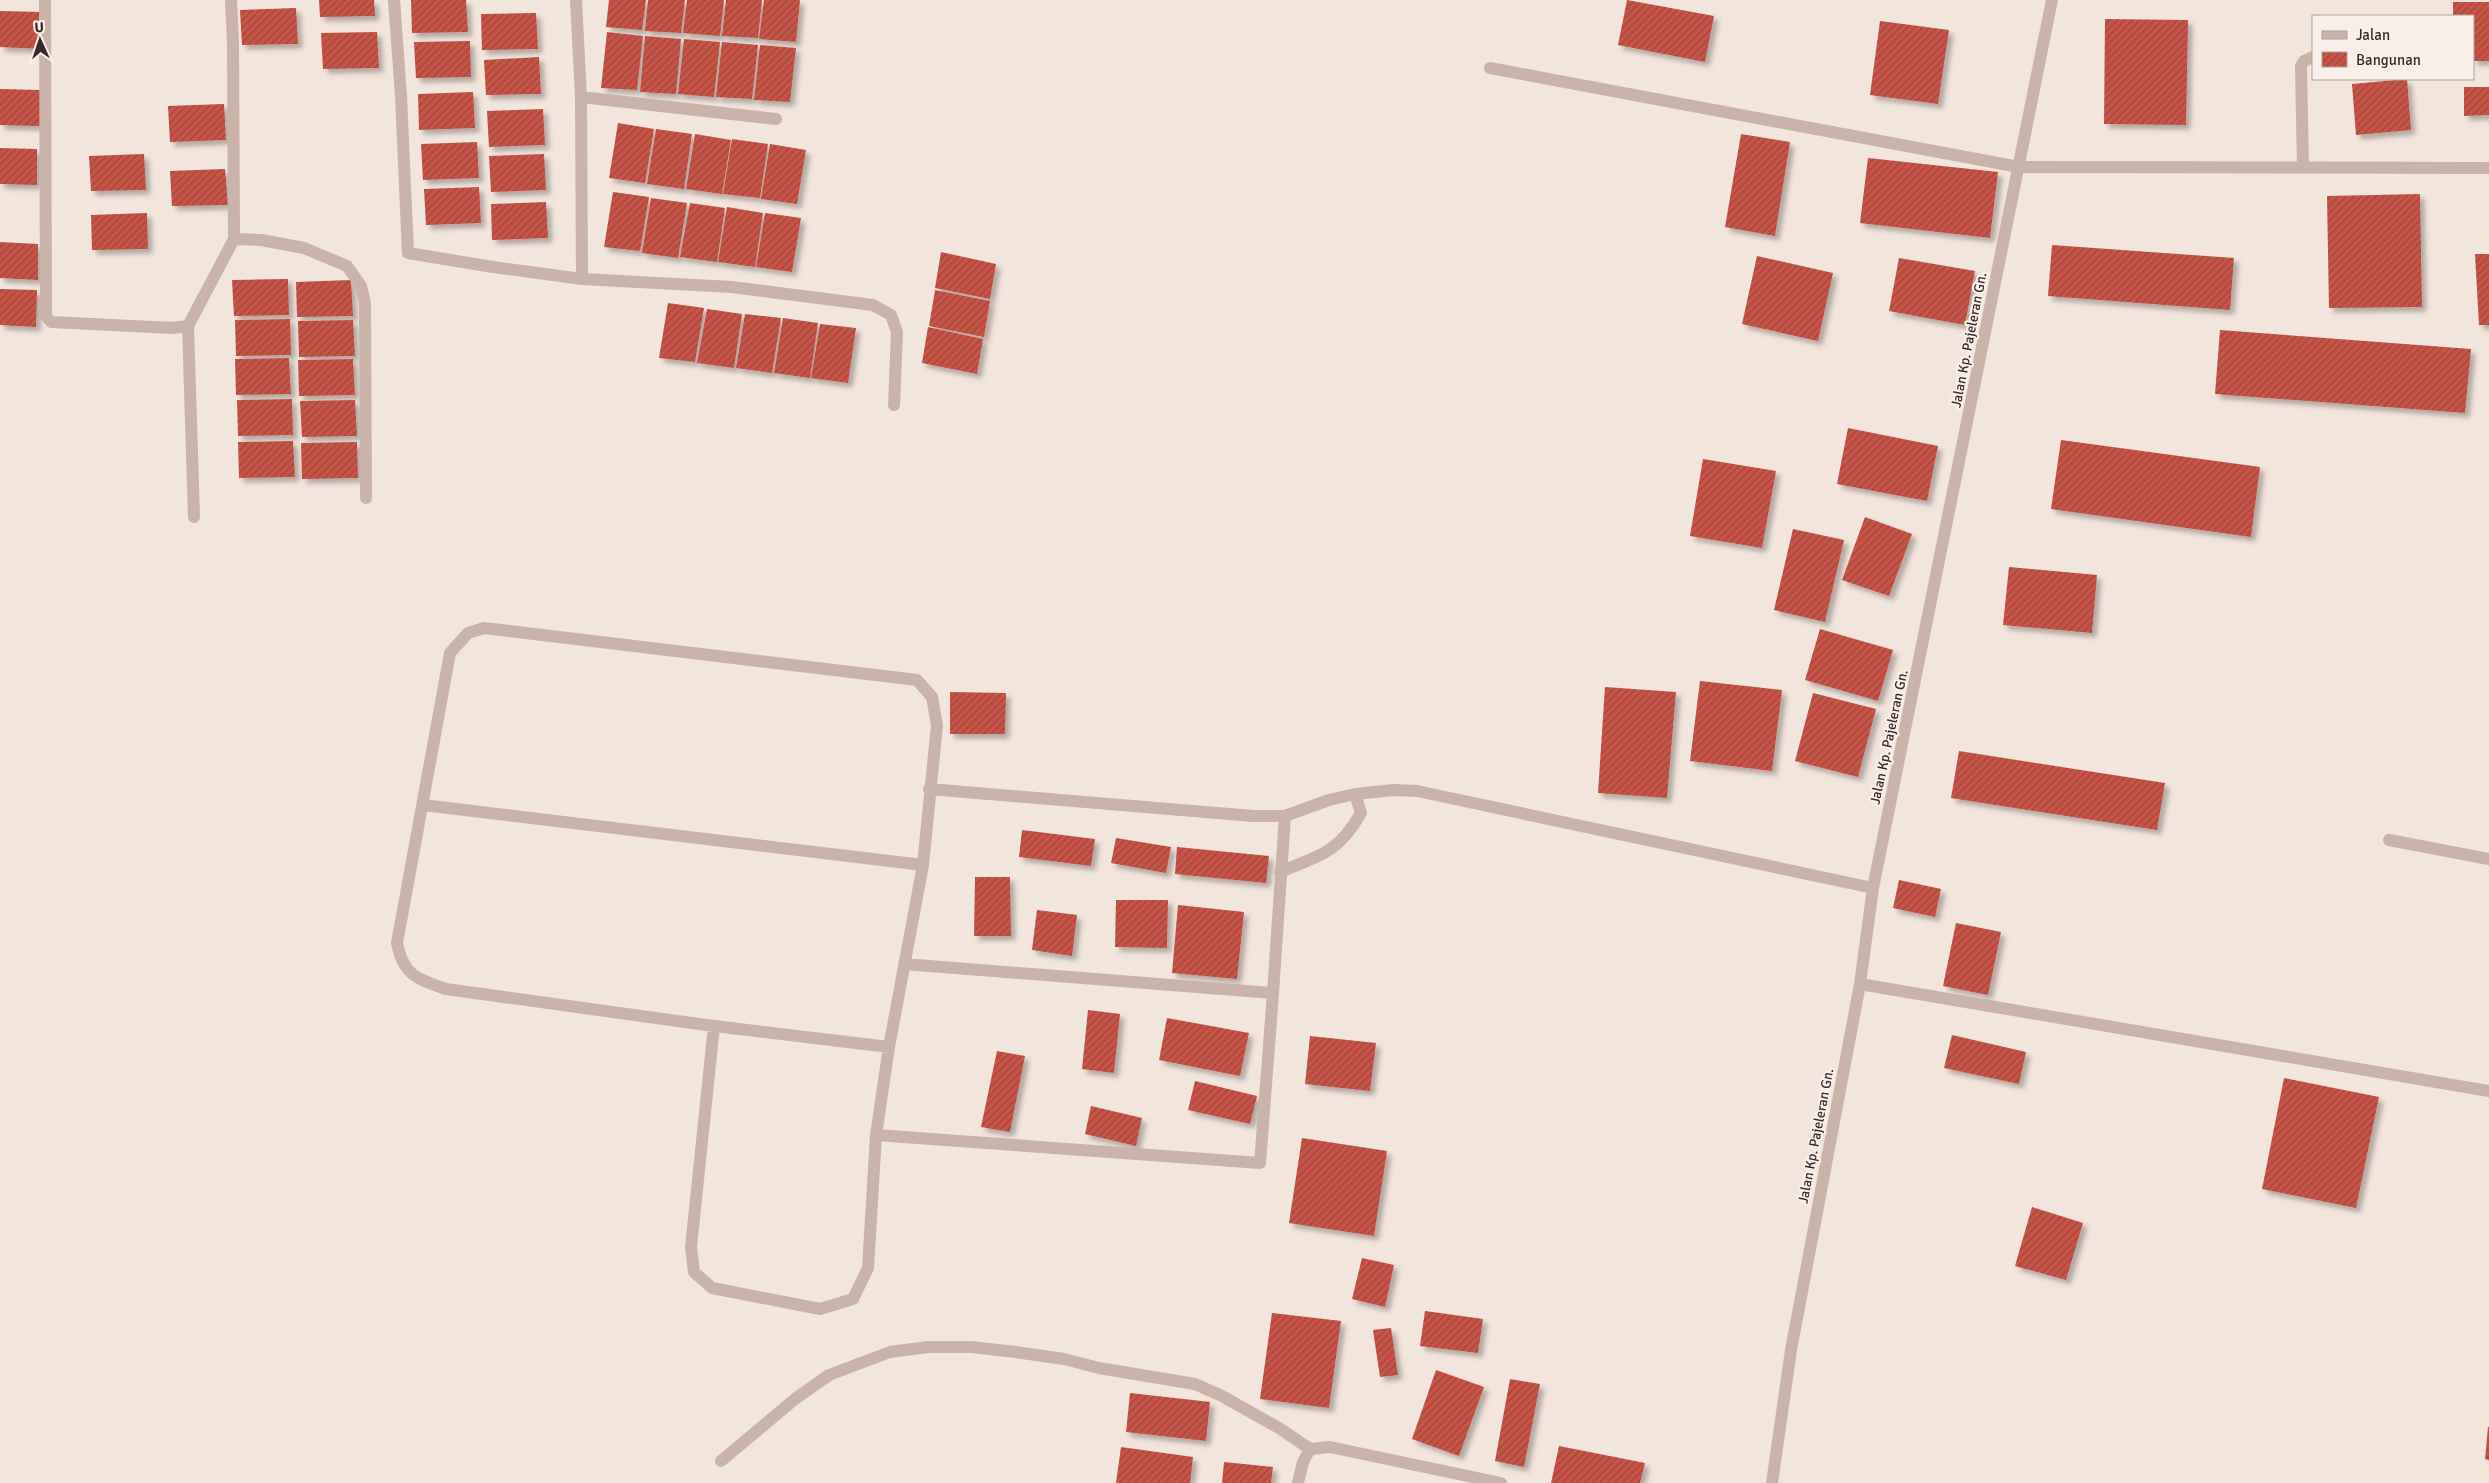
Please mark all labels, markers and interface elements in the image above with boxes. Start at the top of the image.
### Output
north arrow [15,15,65,65]
legend [2312,15,2474,80]
text: U [34,19,45,36]
text: Jalan [2356,26,2390,44]
text: Bangunan [2356,51,2421,69]
street label: Jalan Kp. Pajeleran Gn. [1948,271,1990,409]
street label: Jalan Kp. Pajeleran Gn. [1866,668,1912,806]
street label: Jalan Kp. Pajeleran Gn. [1795,1067,1837,1205]

